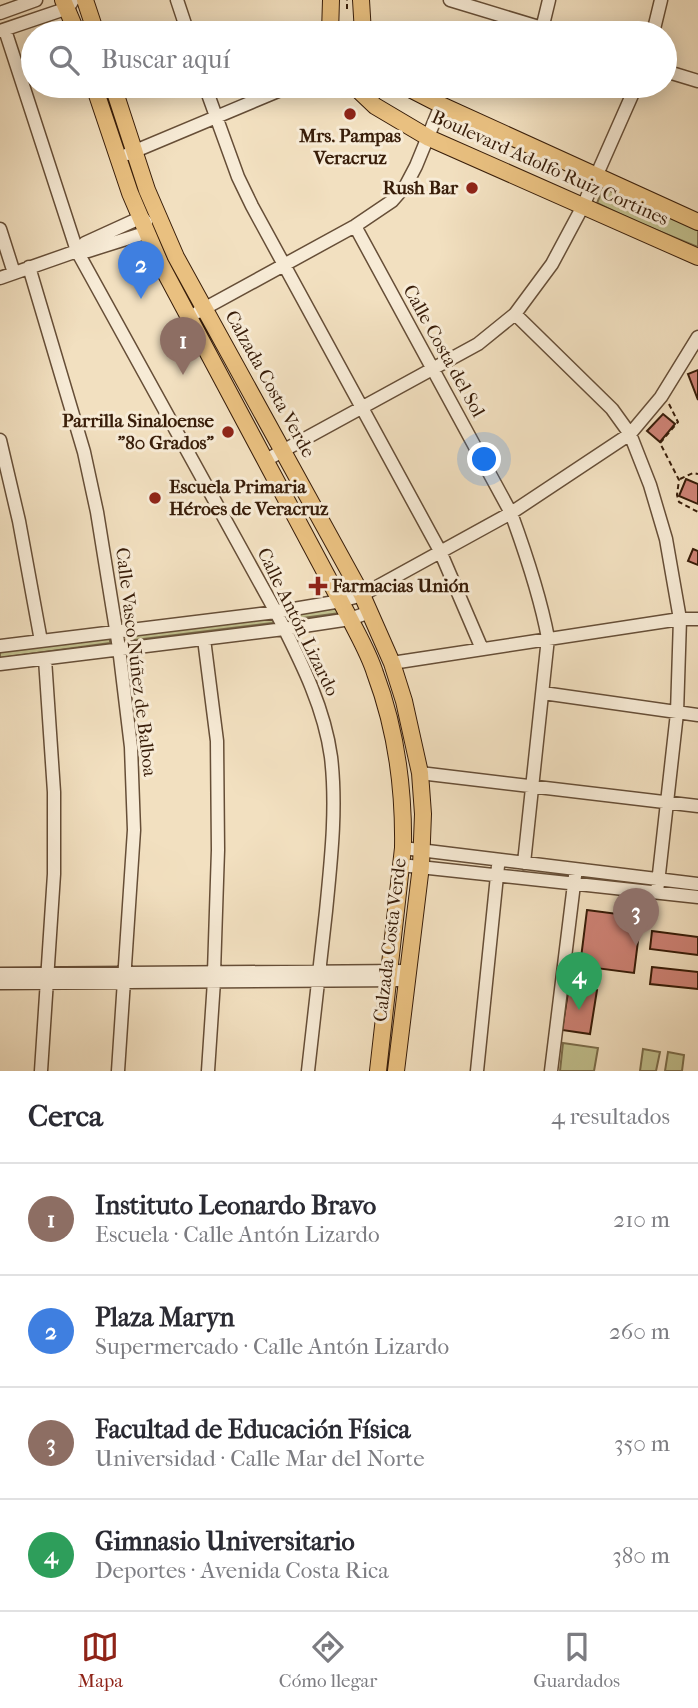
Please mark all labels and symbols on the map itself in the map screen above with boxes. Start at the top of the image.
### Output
marker: Mrs. Pampas Veracruz [342,106,358,122]
street label: Boulevard Adolfo Ruiz Cortines [428,106,672,230]
place label: Mrs. Pampas Veracruz [298,125,401,169]
place label: Rush Bar [383,177,459,199]
marker: Rush Bar [464,180,480,196]
pin: 2 [118,241,164,299]
street label: Calle Costa del Sol [398,281,490,421]
street label: Calzada Costa Verde [220,307,320,461]
pin: 1 [160,317,206,375]
place label: Parrilla Sinaloense "80 Grados" [62,410,215,454]
marker: Parrilla Sinaloense "80 Grados" [220,424,236,440]
your location [467,442,501,476]
place label: Escuela Primaria Héroes de Veracruz [169,476,329,520]
marker: Escuela Primaria Héroes de Veracruz [147,490,163,506]
street label: Calle Antón Lizardo [253,544,344,700]
street label: Calle Vasco Núñez de Balboa [111,546,161,778]
place label: Farmacias Unión [331,575,470,597]
marker: Farmacias Unión [310,578,326,594]
street label: Calzada Costa Verde [369,857,411,1023]
pin: 3 [613,888,659,946]
pin: 4 [556,952,602,1010]

